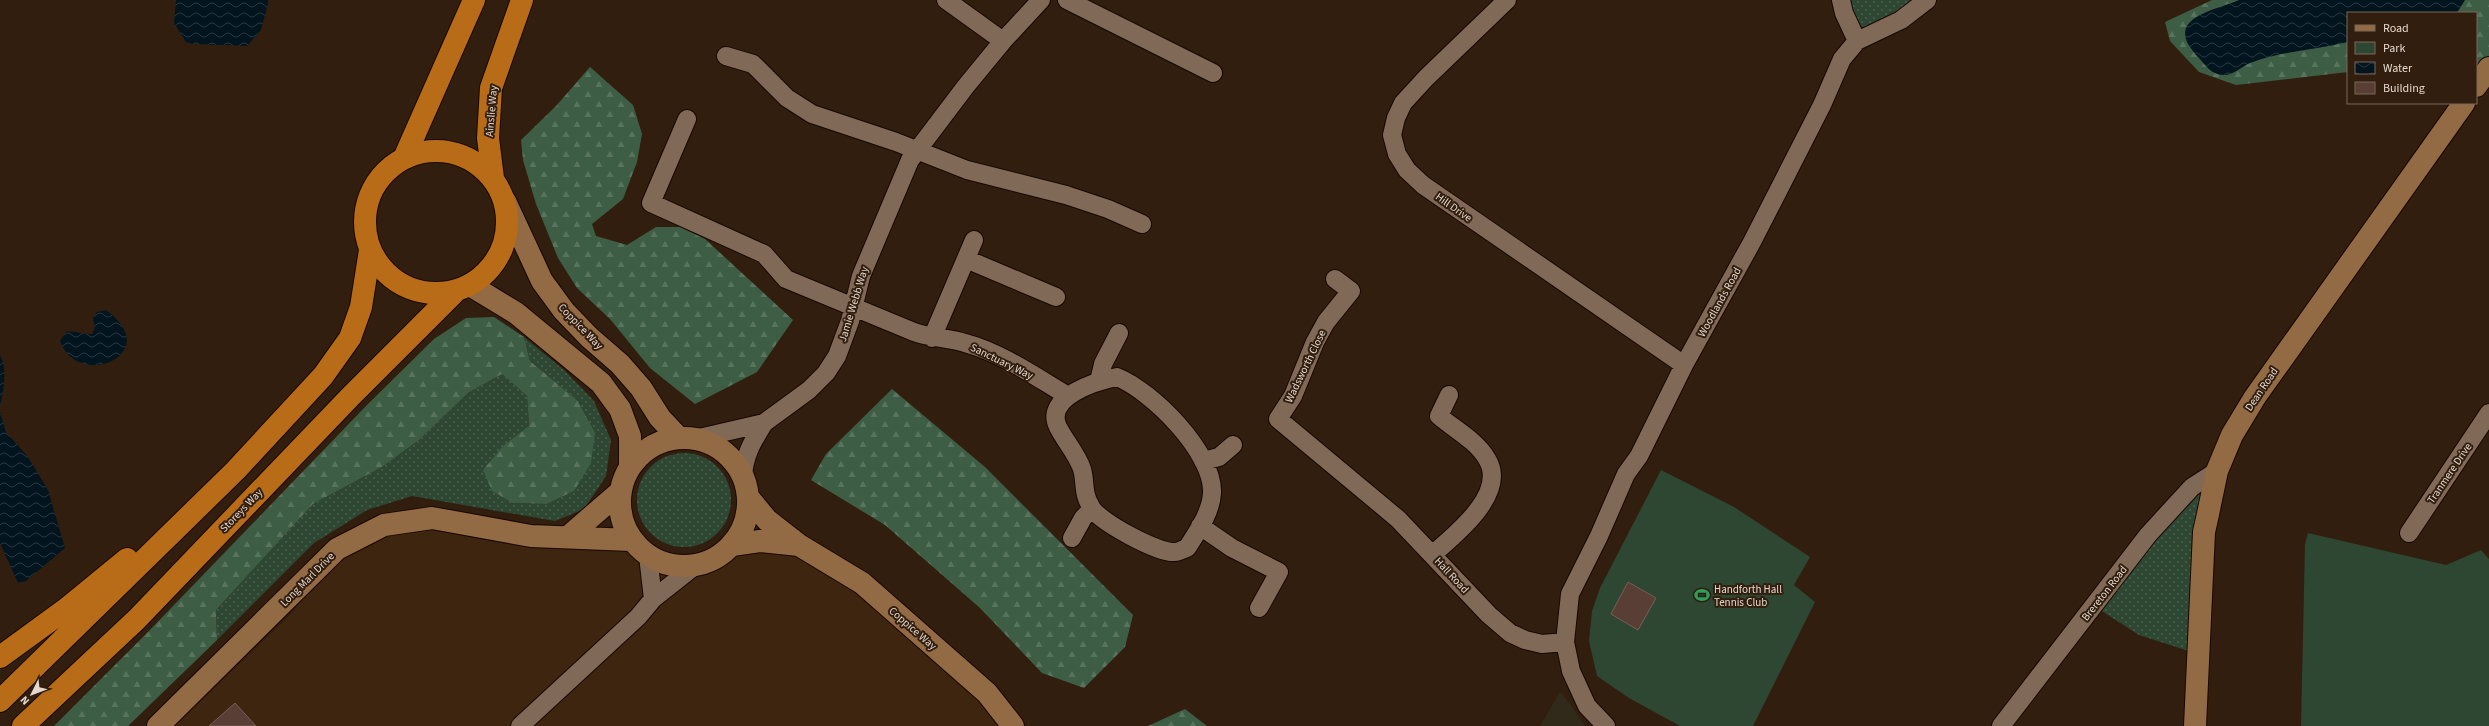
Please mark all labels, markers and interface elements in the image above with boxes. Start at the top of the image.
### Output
legend [2347,12,2477,104]
text: Road [2383,20,2409,37]
text: Park [2383,40,2405,57]
text: Water [2383,60,2413,77]
text: Building [2383,80,2425,97]
street label: Ainslie Way [482,85,501,137]
street label: Hill Drive [1432,189,1475,226]
street label: Jamie Webb Way [835,265,872,344]
street label: Woodlands Road [1694,265,1745,340]
street label: Coppice Way [555,300,606,353]
street label: Wadsworth Close [1281,327,1330,405]
street label: Sanctuary Way [968,340,1036,383]
street label: Dean Road [2241,365,2281,414]
street label: Tranmere Drive [2424,440,2476,507]
street label: Storeys Way [217,485,266,536]
street label: Long Marl Drive [277,549,338,610]
street label: Hall Road [1431,554,1472,597]
street label: Brereton Road [2078,563,2131,624]
place label: Handforth Hall Tennis Club [1714,582,1782,610]
sports icon: Handforth Hall Tennis Club [1693,586,1711,604]
street label: Coppice Way [886,603,940,653]
north arrow [12,674,52,714]
text: N [17,693,33,708]

